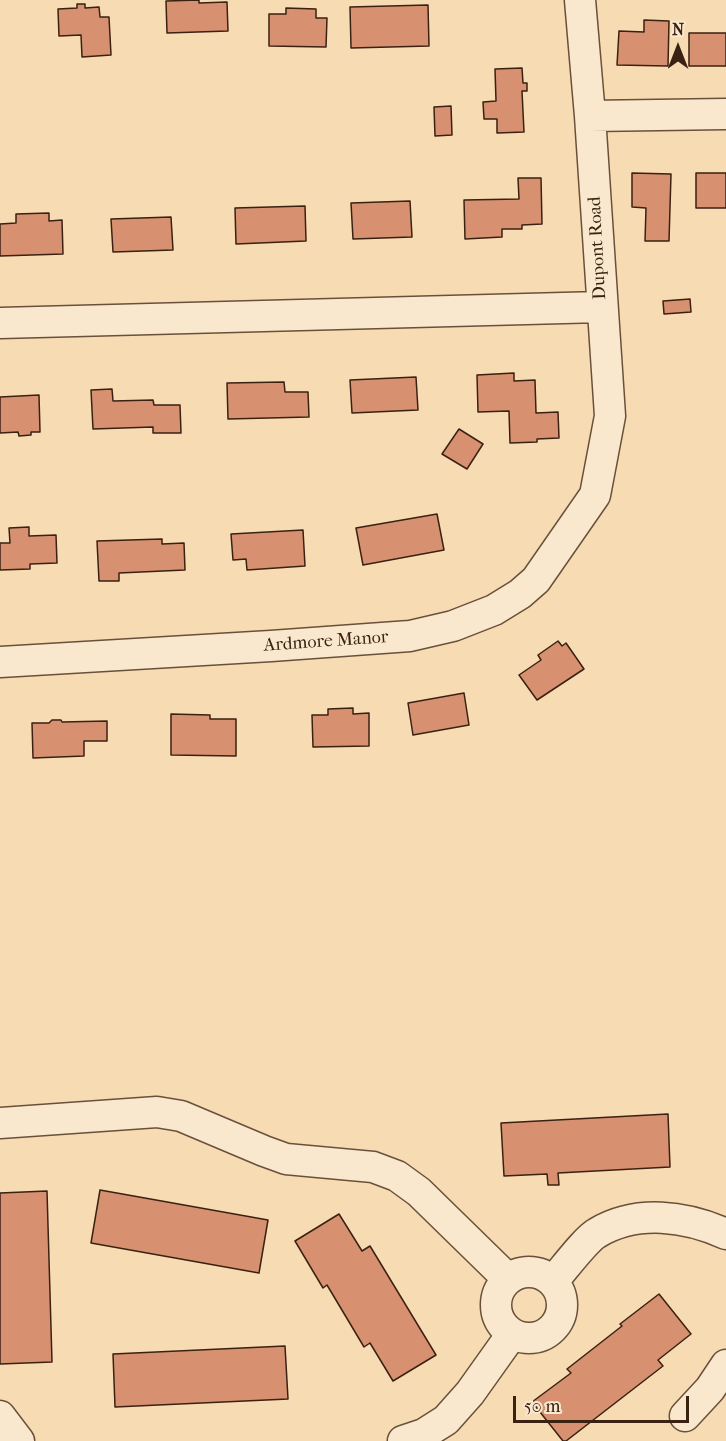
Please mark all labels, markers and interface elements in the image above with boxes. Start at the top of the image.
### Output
north arrow [648,18,708,78]
text: N [672,20,684,39]
street label: Dupont Road [585,196,611,300]
street label: Ardmore Manor [263,627,389,657]
scale bar [516,1384,692,1422]
text: 50 m [524,1396,560,1417]

